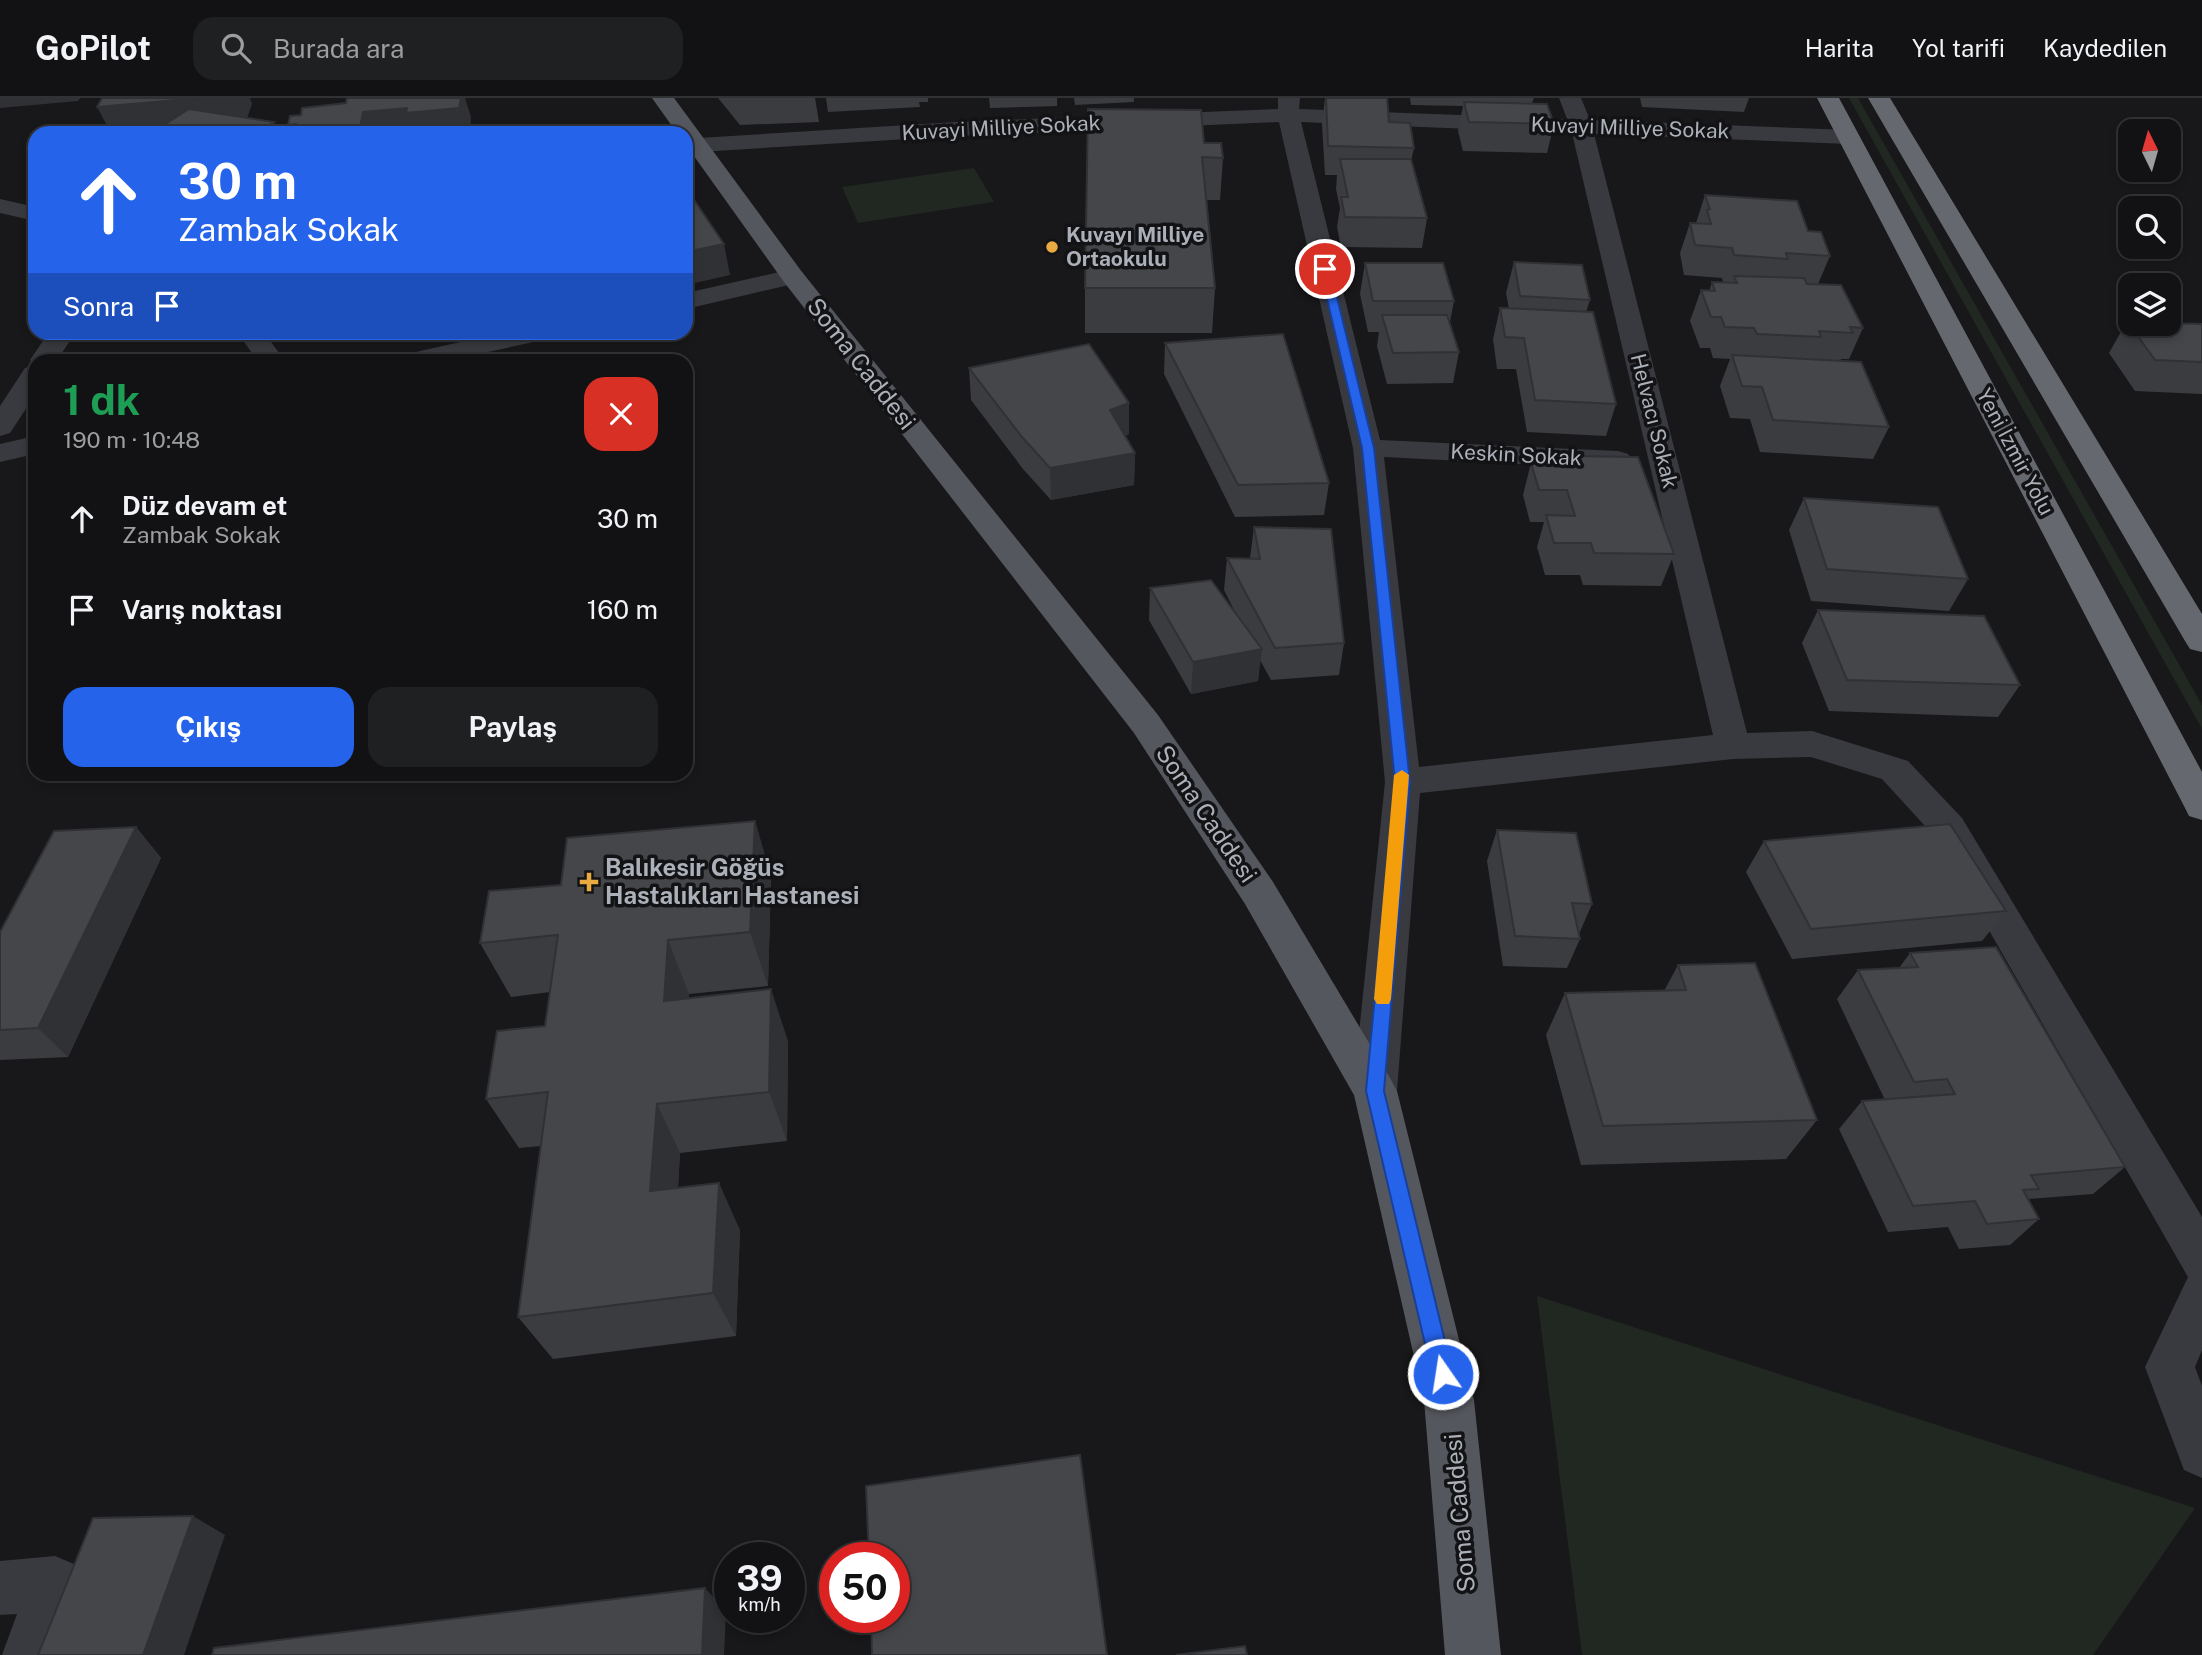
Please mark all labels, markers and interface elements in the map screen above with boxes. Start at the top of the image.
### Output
search box [193,17,683,80]
text: GoPilot [35,29,151,67]
icon: search [217,29,255,67]
text: Burada ara [273,33,404,64]
text: Harita [1805,34,1874,62]
text: Yol tarifi [1912,34,2005,62]
text: Kaydedilen [2043,34,2167,62]
street label: Kuvayi Milliye Sokak [901,110,1101,145]
street label: Kuvayi Milliye Sokak [1530,112,1730,143]
north arrow [2118,119,2180,182]
map controls [2118,119,2181,336]
text: 30 m [178,152,297,210]
icon: ahead [63,154,154,245]
button: search [2118,196,2181,259]
text: Zambak Sokak [178,211,399,248]
place label: Kuvayı Milliye Ortaokulu [1066,222,1204,271]
marker: Kuvayı Milliye Ortaokulu [1044,239,1060,255]
pin [1295,239,1355,299]
icon: arrive [1306,250,1344,288]
button: layers [2118,273,2181,336]
icon: arrive [148,287,186,325]
text: Sonra [63,291,134,322]
street label: Soma Caddesi [802,292,922,435]
street label: Helvacı Sokak [1626,351,1683,491]
text: 1 dk [63,375,140,424]
button: close [584,377,658,451]
street label: Yeni İzmir Yolu [1972,384,2059,519]
text: 190 m · 10:48 [63,426,200,453]
street label: Keskin Sokak [1450,439,1582,470]
text: Düz devam et [122,490,287,521]
icon: ahead [63,500,101,538]
text: 30 m [597,503,658,534]
text: Zambak Sokak [122,521,281,548]
icon: arrive [63,591,101,629]
text: Varış noktası [122,594,282,625]
text: 160 m [587,594,658,625]
button: Çıkış [63,687,354,767]
button: Paylaş [368,687,658,767]
street label: Soma Caddesi [1151,740,1263,887]
place label: Balıkesir Göğüs Hastalıkları Hastanesi [605,853,859,909]
marker: Balıkesir Göğüs Hastalıkları Hastanesi [579,872,599,892]
position arrow [1406,1337,1480,1411]
street label: Soma Caddesi [1438,1433,1480,1594]
speed limit sign: 50 [819,1542,910,1633]
text: 39 [736,1558,783,1599]
text: km/h [738,1594,781,1615]

